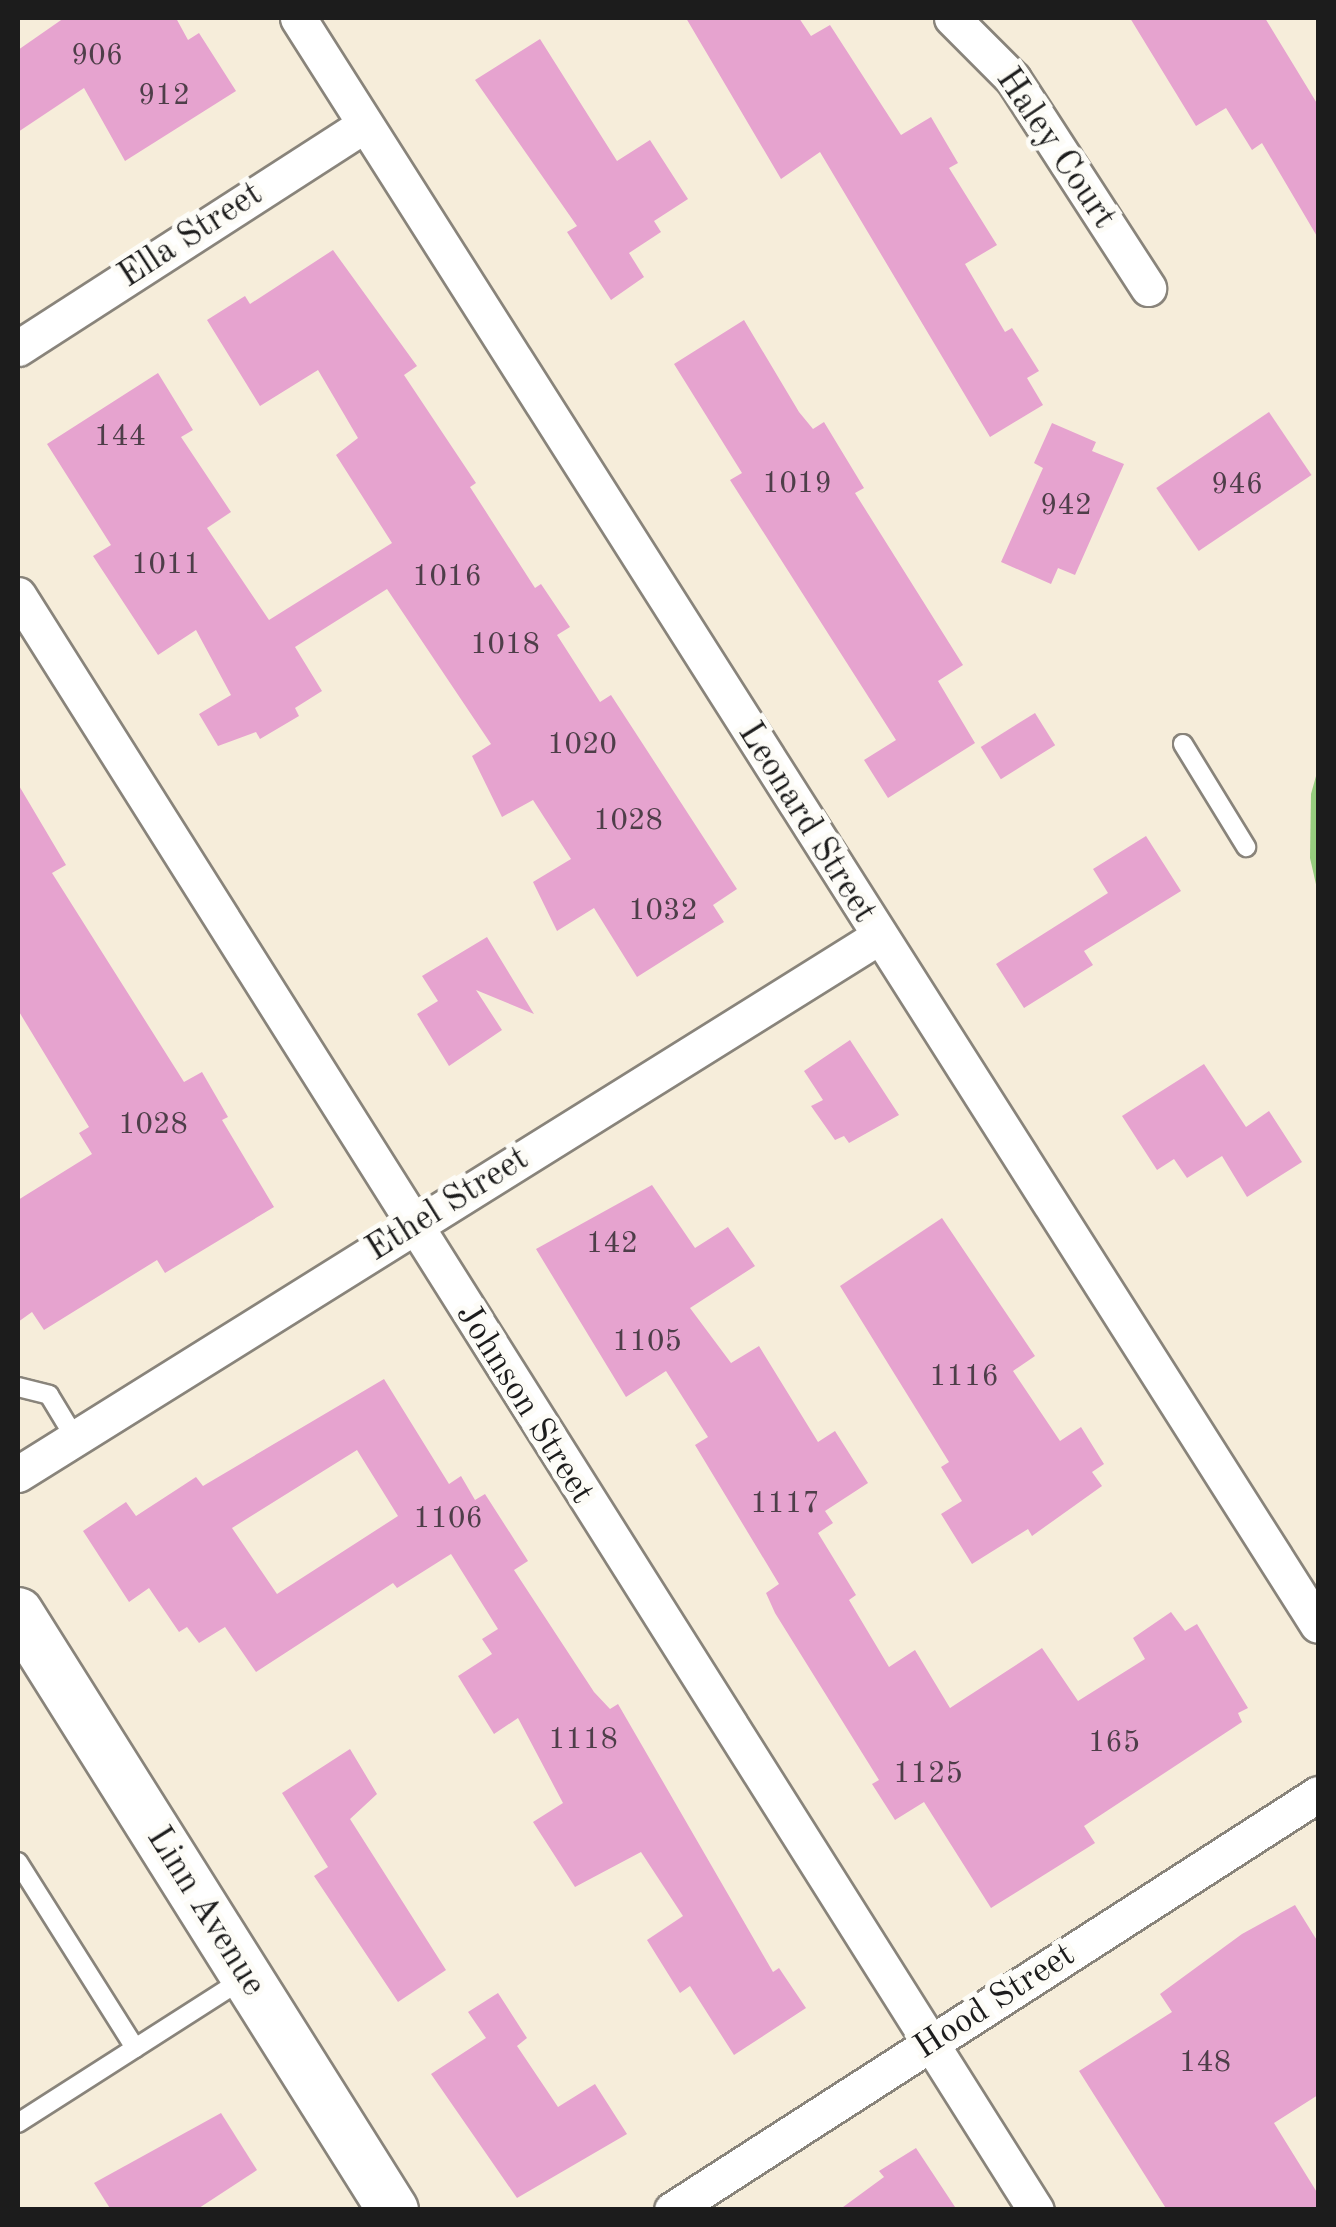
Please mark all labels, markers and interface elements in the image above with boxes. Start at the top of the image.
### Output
house number: 906 [71,38,123,74]
street label: Haley Court [986,61,1124,237]
house number: 912 [138,78,190,114]
street label: Ella Street [111,174,271,298]
house number: 144 [94,419,146,455]
house number: 1019 [762,466,832,502]
house number: 946 [1211,467,1263,503]
house number: 942 [1040,488,1092,524]
house number: 1011 [131,547,201,583]
house number: 1016 [412,559,482,595]
house number: 1018 [470,627,540,663]
street label: Leonard Street [728,715,884,931]
house number: 1020 [547,727,617,763]
house number: 1028 [593,803,663,839]
house number: 1032 [628,893,698,929]
house number: 1028 [118,1107,188,1143]
street label: Ethel Street [359,1139,537,1271]
house number: 142 [586,1226,638,1262]
street label: Johnson Street [446,1296,602,1512]
house number: 1105 [612,1324,682,1360]
house number: 1116 [929,1359,999,1395]
house number: 1117 [750,1486,820,1522]
house number: 1106 [413,1501,483,1537]
house number: 1118 [548,1722,618,1758]
house number: 165 [1088,1725,1140,1761]
house number: 1125 [893,1756,963,1792]
street label: Linn Avenue [136,1820,274,2004]
street label: Hood Street [907,1935,1083,2069]
house number: 148 [1179,2045,1231,2081]

